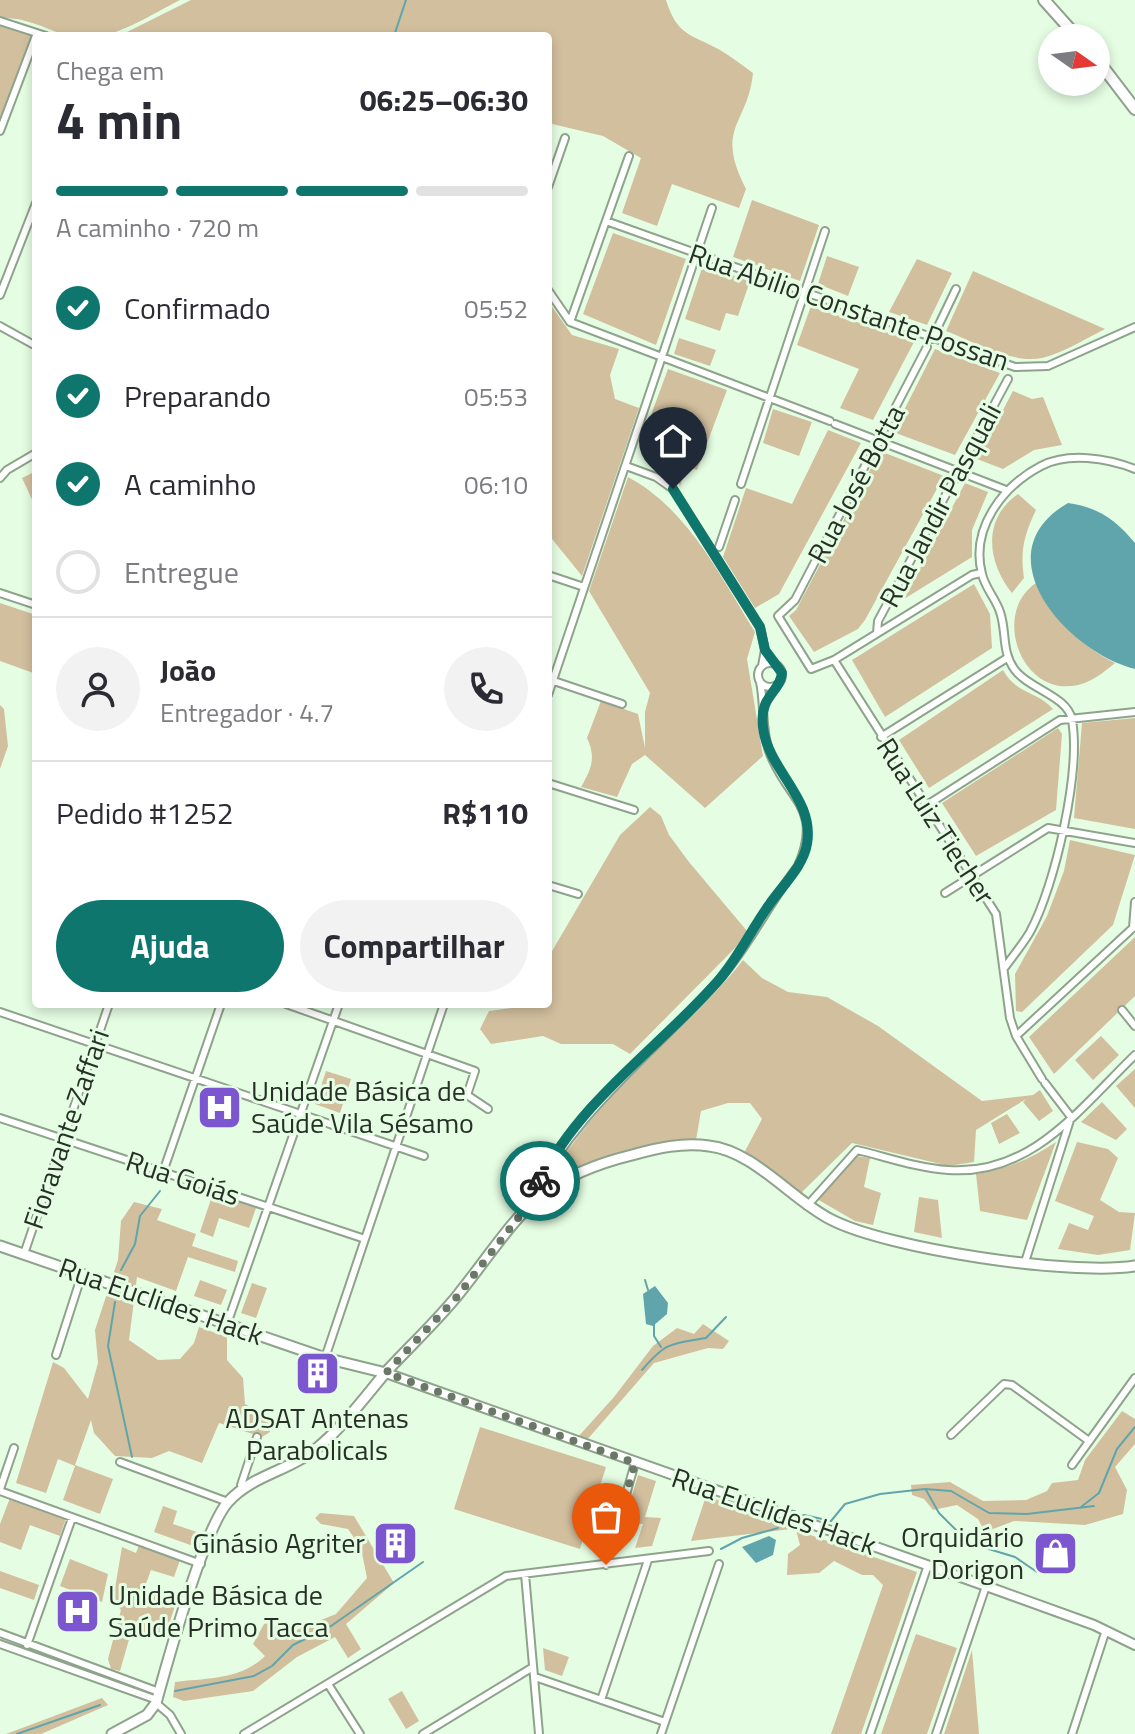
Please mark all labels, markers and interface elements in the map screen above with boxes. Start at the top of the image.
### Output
north arrow [1038,24,1110,96]
map controls [1038,24,1110,96]
text: Chega em [56,51,164,90]
text: 06:25–06:30 [360,77,528,123]
text: 4 min [56,80,182,159]
text: A caminho · 720 m [56,208,259,247]
street label: Rua Abilio Constante Possan [683,231,1015,382]
text: Confirmado [124,285,271,331]
icon: check [56,286,100,330]
text: 05:52 [464,289,528,328]
text: Preparando [124,373,271,419]
icon: check [56,374,100,418]
text: 05:53 [464,377,528,416]
street label: Rua Jandir Pasquali [868,395,1012,615]
street label: Rua José Botta [796,397,915,571]
pin [639,407,707,489]
icon: home [651,419,695,463]
text: A caminho [124,461,256,507]
icon: check [56,462,100,506]
text: 06:10 [464,465,528,504]
text: Entregue [124,549,239,595]
button: person [56,647,140,731]
text: João [160,647,216,693]
button: phone [444,647,528,731]
text: Entregador · 4.7 [160,693,334,732]
street label: Rua Luiz Tiecher [866,729,1007,913]
text: Pedido #1252 [56,790,234,836]
text: R$110 [442,790,528,836]
button: Ajuda [56,900,284,992]
button: Compartilhar [300,900,528,992]
street label: Fioravante Zaffari [11,1023,120,1235]
place label: Unidade Básica de Saúde Vila Sésamo [251,1069,474,1144]
hospital icon: Unidade Básica de Saúde Vila Sésamo [196,1083,244,1131]
street label: Rua Goiás [121,1139,246,1216]
courier [500,1141,580,1221]
icon: bike [518,1159,562,1203]
street label: Rua Euclides Hack [53,1245,269,1356]
building icon: ADSAT Antenas Parabolicals [293,1350,341,1398]
place label: ADSAT Antenas Parabolicals [225,1396,409,1471]
street label: Rua Euclides Hack [666,1455,882,1566]
pin [572,1483,640,1565]
icon: bag [584,1495,628,1539]
place label: Orquidário Dorigon [901,1515,1024,1590]
building icon: Ginásio Agriter [372,1519,420,1567]
place label: Ginásio Agriter [192,1521,365,1564]
shop icon: Orquidário Dorigon [1031,1529,1079,1577]
place label: Unidade Básica de Saúde Primo Tacca [108,1573,329,1648]
hospital icon: Unidade Básica de Saúde Primo Tacca [53,1587,101,1635]

